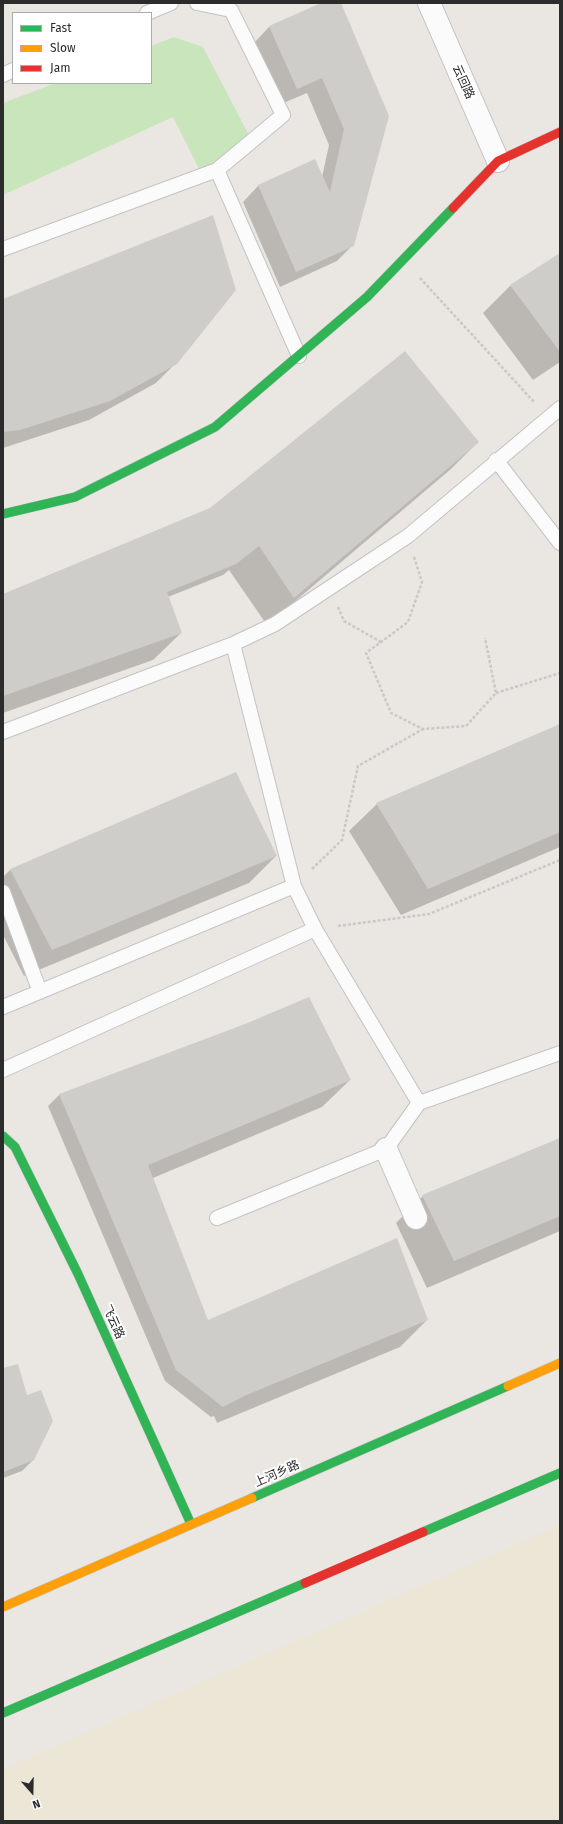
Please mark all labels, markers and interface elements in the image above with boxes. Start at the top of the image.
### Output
legend [12,12,152,84]
text: Fast [50,21,72,35]
text: Slow [50,41,76,55]
text: Jam [50,61,70,75]
street label: 云回路 [449,63,477,101]
street label: 飞云路 [99,1303,127,1341]
street label: 上河乡路 [252,1458,302,1490]
north arrow [12,1772,52,1812]
text: N [31,1796,42,1811]

